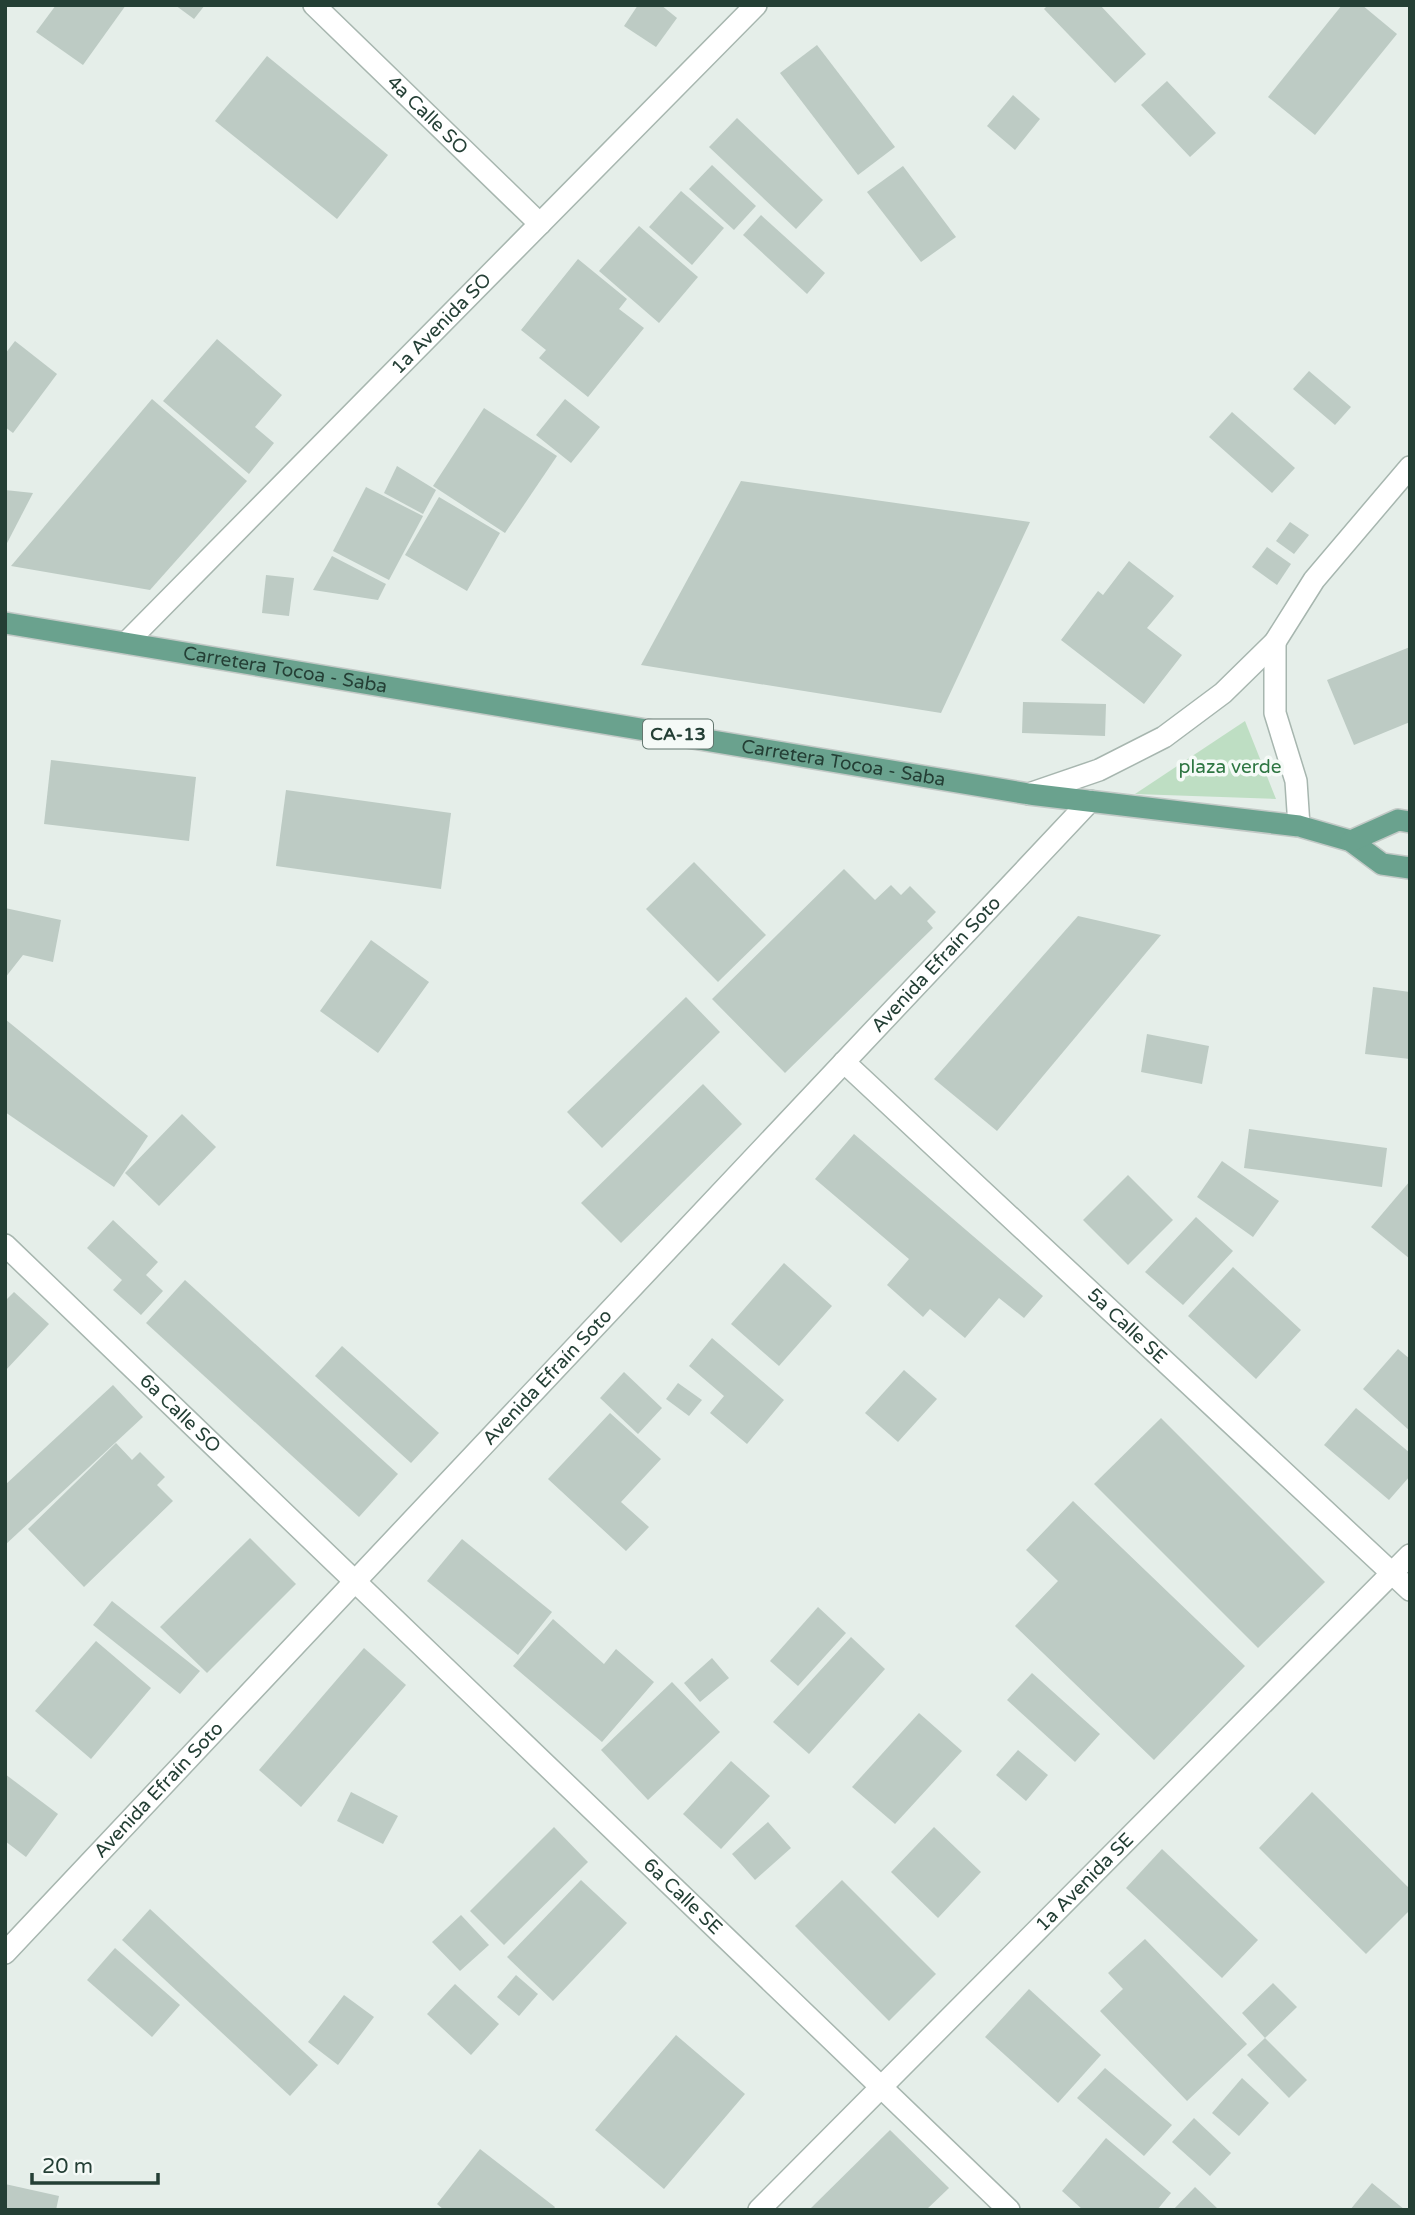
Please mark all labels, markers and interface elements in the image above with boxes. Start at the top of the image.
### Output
street label: 4a Calle SO [383,71,472,159]
street label: 1a Avenida SO [387,269,496,379]
street label: Carretera Tocoa - Saba [181,642,389,698]
road number: CA-13 [643,720,713,748]
street label: Carretera Tocoa - Saba [740,735,947,791]
park label: plaza verde [1179,756,1281,778]
street label: Avenida Efraín Soto [867,892,1005,1037]
street label: 5a Calle SE [1083,1284,1171,1368]
street label: Avenida Efraín Soto [478,1305,617,1450]
street label: 6a Calle SO [135,1369,225,1457]
street label: Avenida Efraín Soto [89,1717,228,1862]
street label: 1a Avenida SE [1031,1829,1138,1936]
street label: 6a Calle SE [639,1854,727,1939]
scale bar [32,2142,158,2186]
text: 20 m [42,2154,93,2179]

